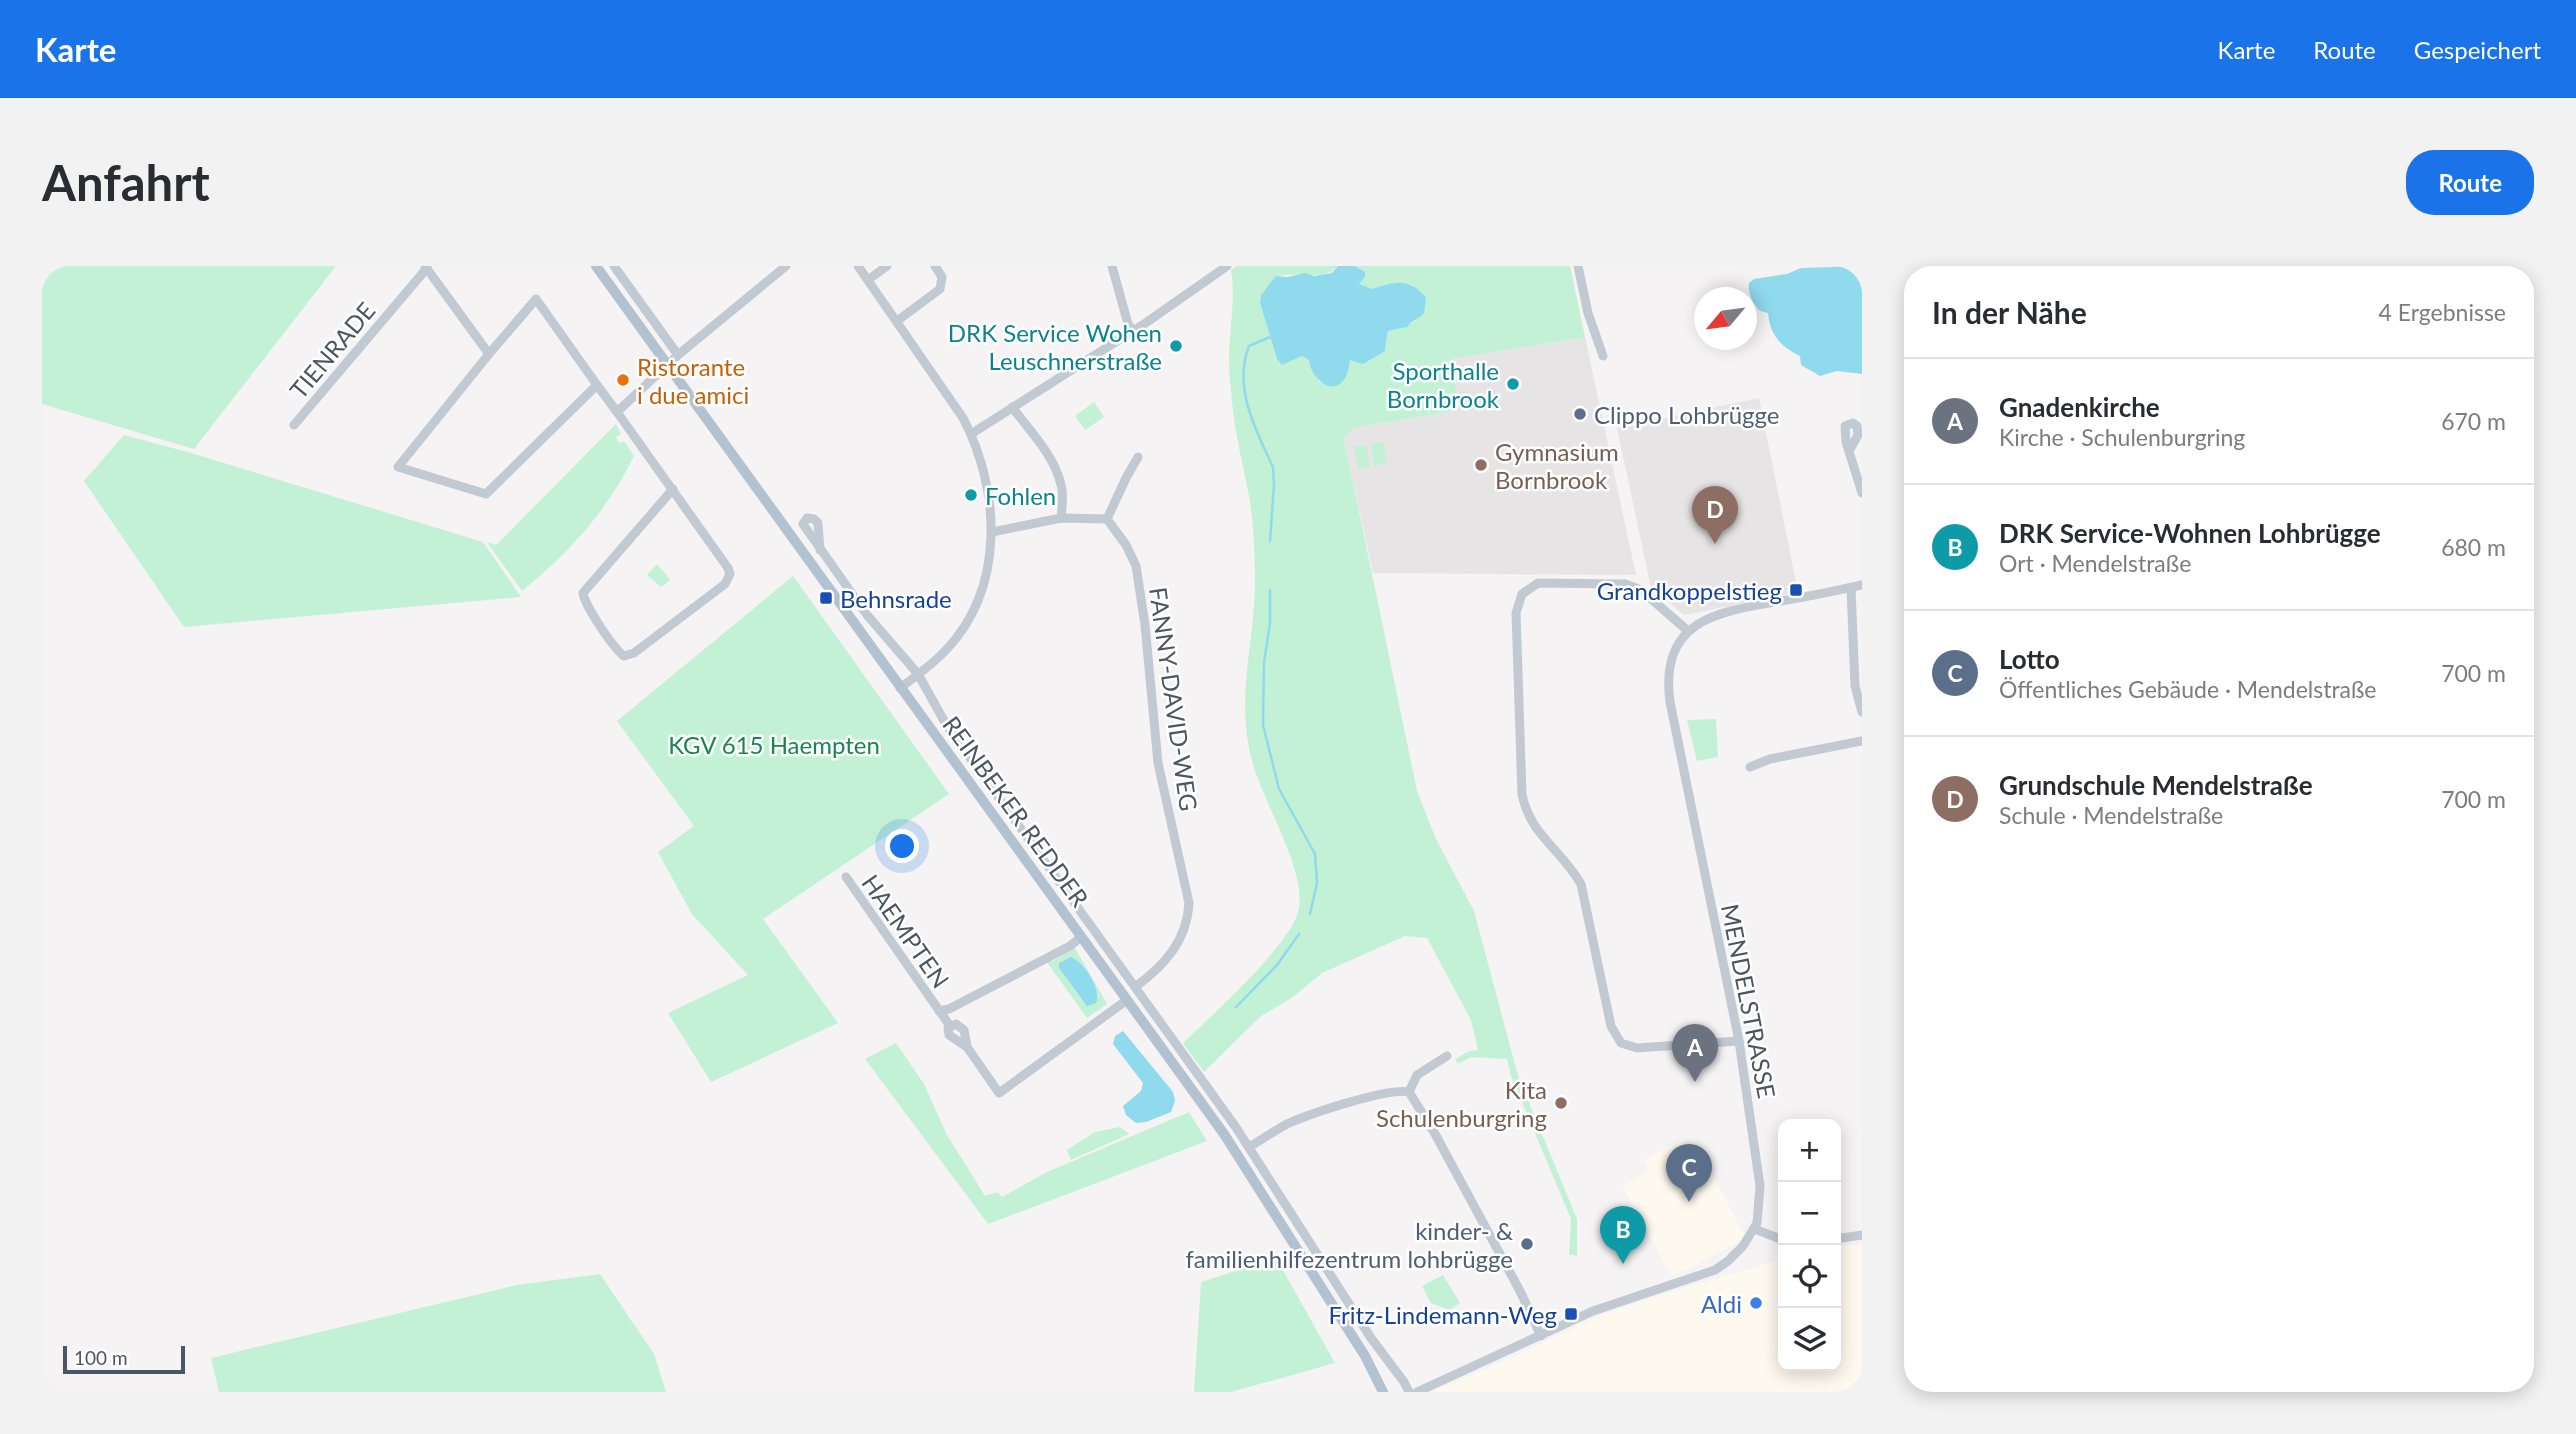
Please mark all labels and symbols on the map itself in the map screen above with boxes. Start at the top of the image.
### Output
north arrow [1694,287,1757,350]
street label: TIENRADE [283,296,381,404]
place label: DRK Service Wohen Leuschnerstraße [948,318,1162,375]
marker: DRK Service Wohen Leuschnerstraße [1168,338,1184,354]
place label: Ristorante i due amici [637,352,749,409]
place label: Sporthalle Bornbrook [1387,356,1500,413]
marker: Ristorante i due amici [615,372,631,388]
marker: Sporthalle Bornbrook [1505,376,1521,392]
place label: Clippo Lohbrügge [1594,400,1780,429]
marker: Clippo Lohbrügge [1572,406,1588,422]
place label: Gymnasium Bornbrook [1495,437,1619,494]
marker: Gymnasium Bornbrook [1473,457,1489,473]
place label: Fohlen [985,481,1056,510]
pin: D [1692,486,1738,544]
marker: Fohlen [963,487,979,503]
place label: Grandkoppelstieg [1597,576,1782,605]
marker: Grandkoppelstieg [1788,582,1804,598]
place label: Behnsrade [840,584,952,613]
street label: FANNY-DAVID-WEG [1144,585,1204,813]
marker: Behnsrade [818,590,834,606]
street label: REINBEKER REDDER [937,710,1095,912]
park label: KGV 615 Haempten [668,730,880,759]
your location [885,829,919,863]
street label: HAEMPTEN [856,869,956,993]
street label: MENDELSTRASSE [1716,901,1782,1101]
pin: A [1672,1024,1718,1082]
place label: Kita Schulenburgring [1376,1075,1547,1132]
marker: Kita Schulenburgring [1553,1095,1569,1111]
pin: C [1666,1144,1712,1202]
pin: B [1600,1206,1646,1264]
place label: kinder- & familienhilfezentrum lohbrügge [1186,1216,1513,1273]
marker: kinder- & familienhilfezentrum lohbrügge [1519,1236,1535,1252]
place label: Aldi [1701,1289,1742,1318]
marker: Aldi [1748,1295,1764,1311]
place label: Fritz-Lindemann-Weg [1329,1300,1557,1329]
marker: Fritz-Lindemann-Weg [1563,1306,1579,1322]
scale bar [63,1343,186,1375]

